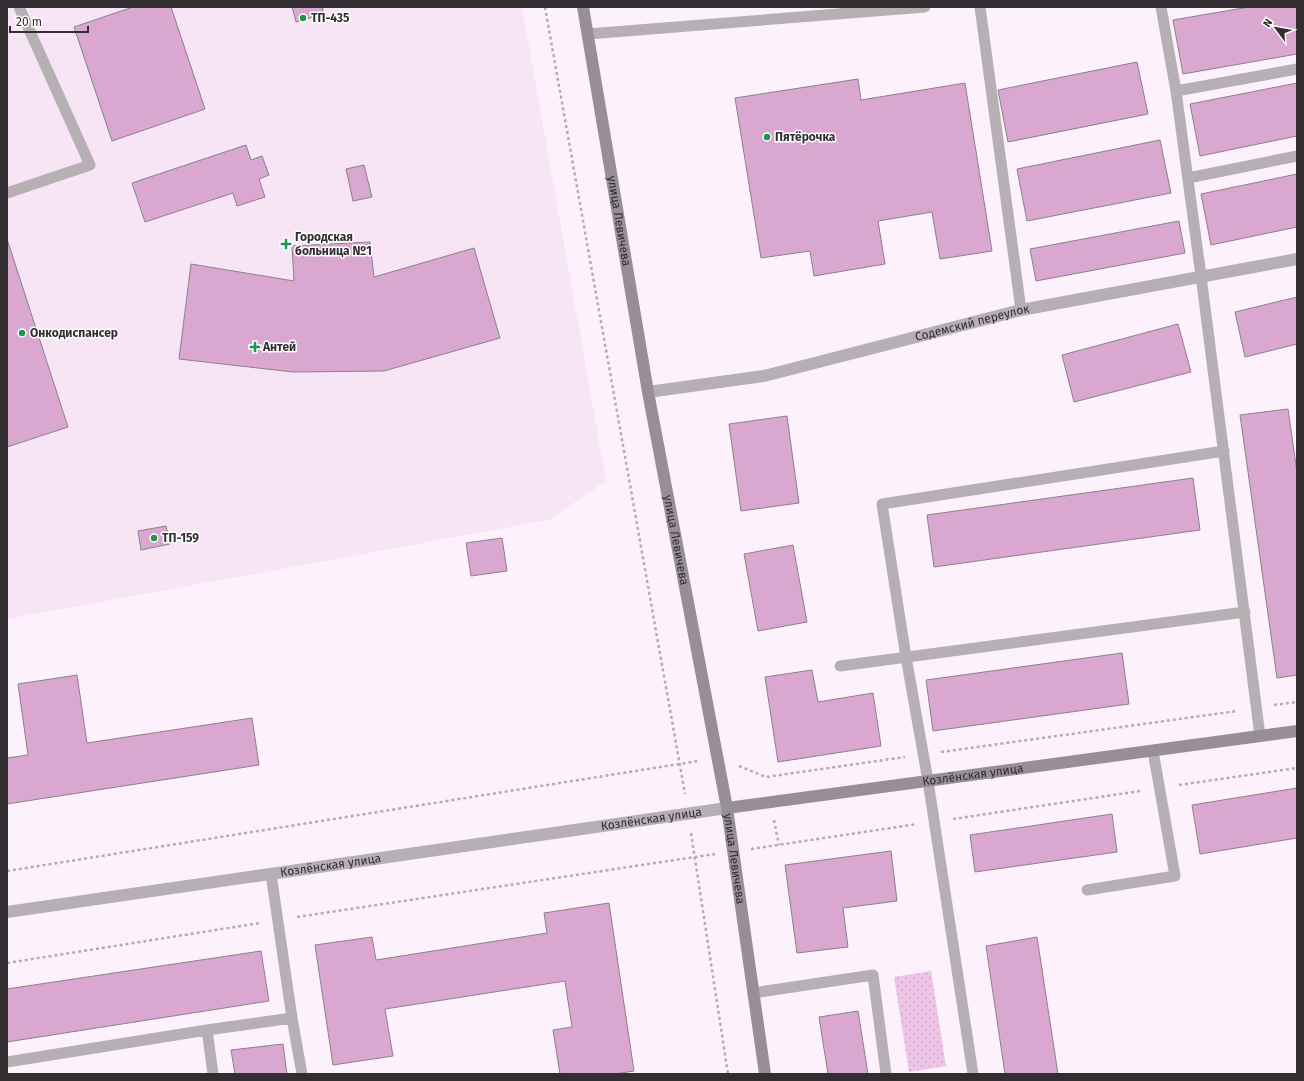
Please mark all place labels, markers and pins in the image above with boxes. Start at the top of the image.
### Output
place label: ТП-435 [311,11,350,25]
marker: ТП-435 [298,13,308,23]
place label: Пятёрочка [775,130,836,144]
marker: Пятёрочка [762,132,772,142]
place label: Городская больница №1 [295,230,372,258]
marker: Городская больница №1 [280,238,292,250]
place label: Онкодиспансер [30,326,118,340]
marker: Онкодиспансер [17,328,27,338]
place label: Антей [262,340,296,354]
marker: Антей [250,342,260,352]
place label: ТП-159 [162,531,199,545]
marker: ТП-159 [149,533,159,543]

